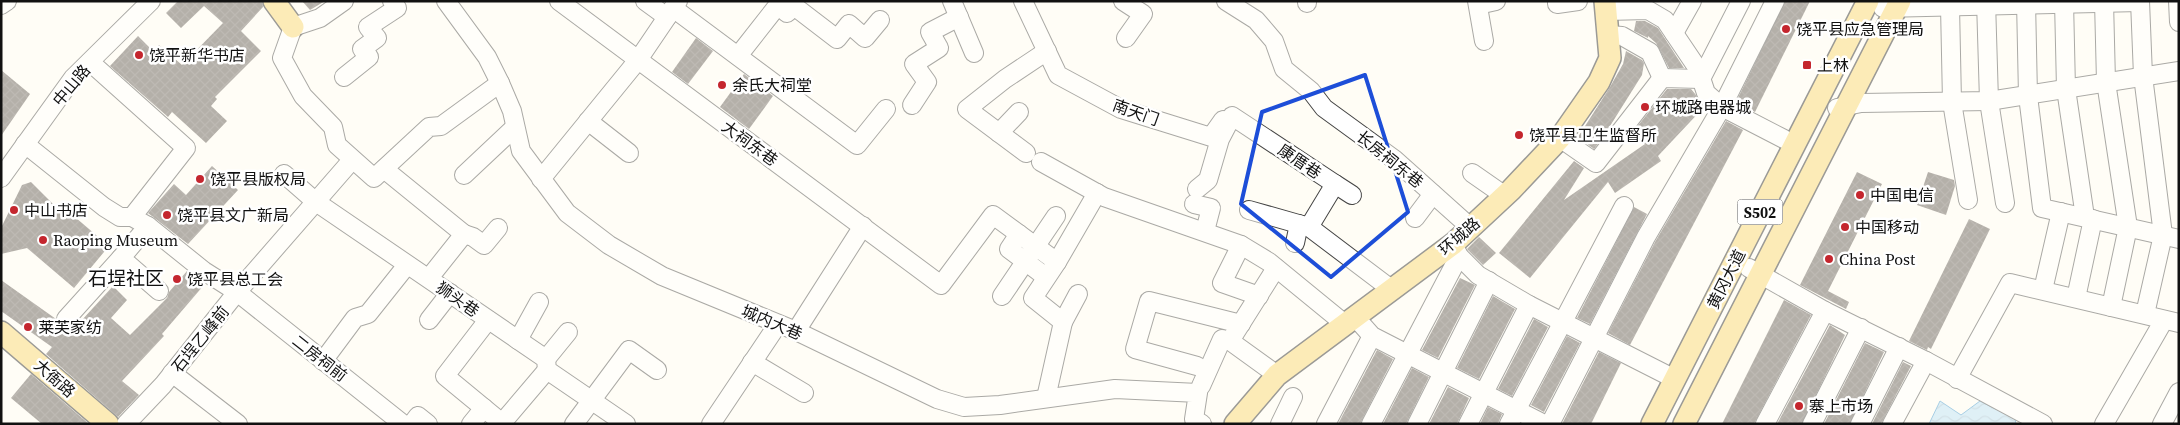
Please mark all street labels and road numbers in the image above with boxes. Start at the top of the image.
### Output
street label: 中山路 [47,60,95,110]
street label: 南天门 [1110,93,1162,131]
street label: 大祠东巷 [718,115,782,171]
street label: 长房祠东巷 [1352,125,1428,193]
street label: 康厝巷 [1274,138,1326,184]
road number: S502 [1738,200,1782,224]
street label: 环城路 [1434,212,1484,260]
street label: 黄冈大道 [1702,245,1750,313]
street label: 狮头巷 [432,276,484,322]
street label: 城内大巷 [738,299,806,345]
street label: 石埕乙峰前 [166,301,234,377]
street label: 二房祠前 [288,330,352,386]
street label: 大衙路 [30,354,80,402]

